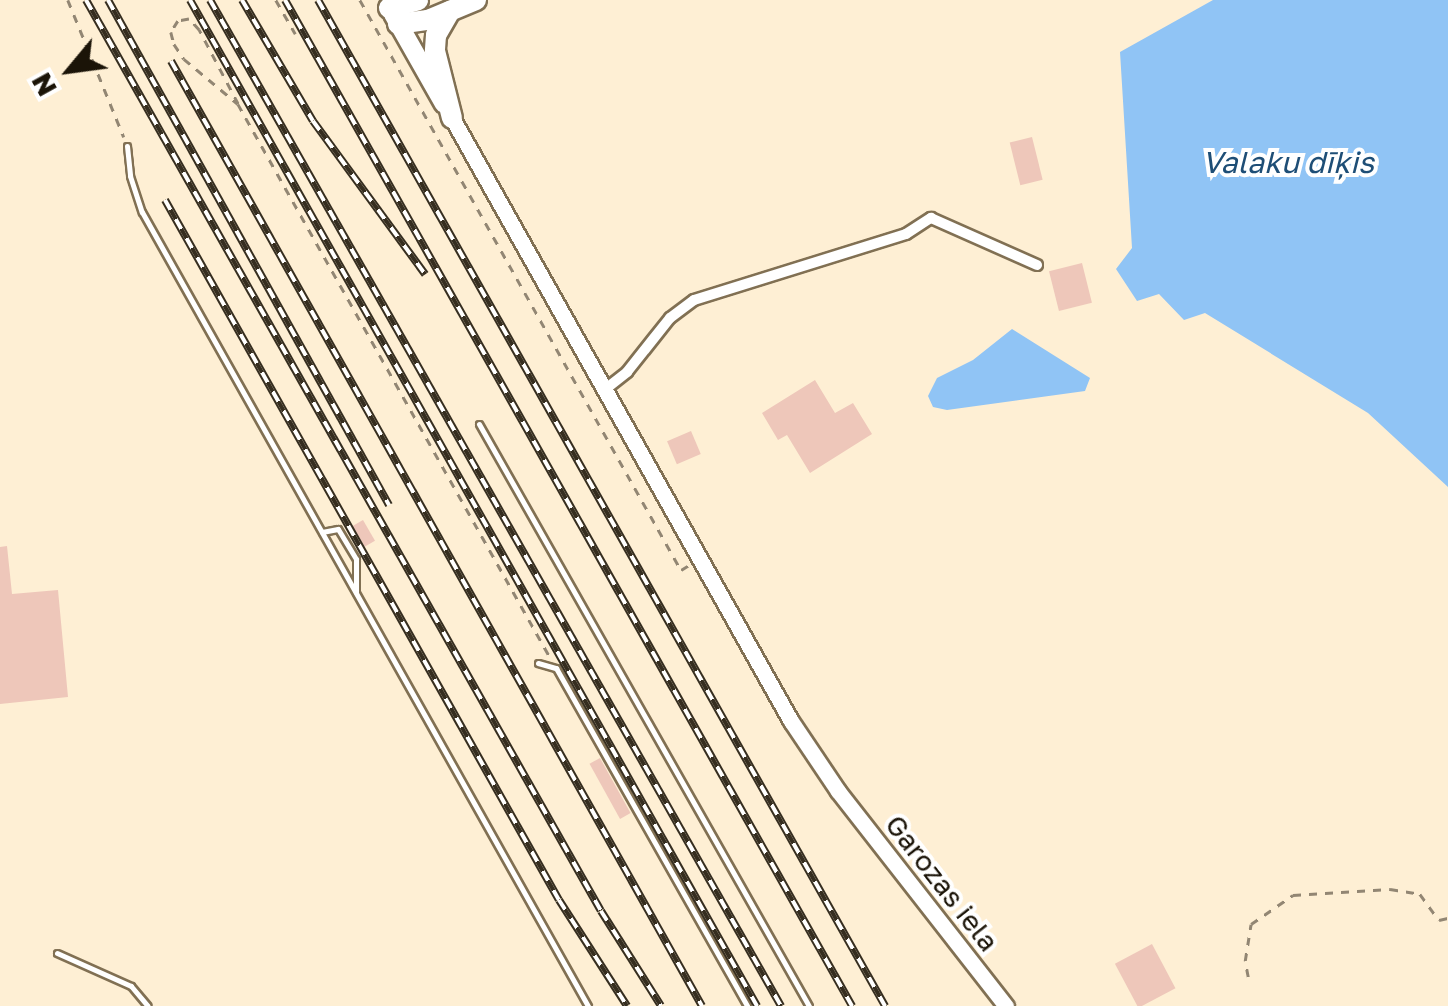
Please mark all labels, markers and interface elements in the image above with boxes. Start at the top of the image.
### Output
north arrow [20,20,120,120]
text: N [24,67,63,102]
water label: Valaku dīķis [1202,144,1374,180]
street label: Garozas iela [878,808,1006,958]

